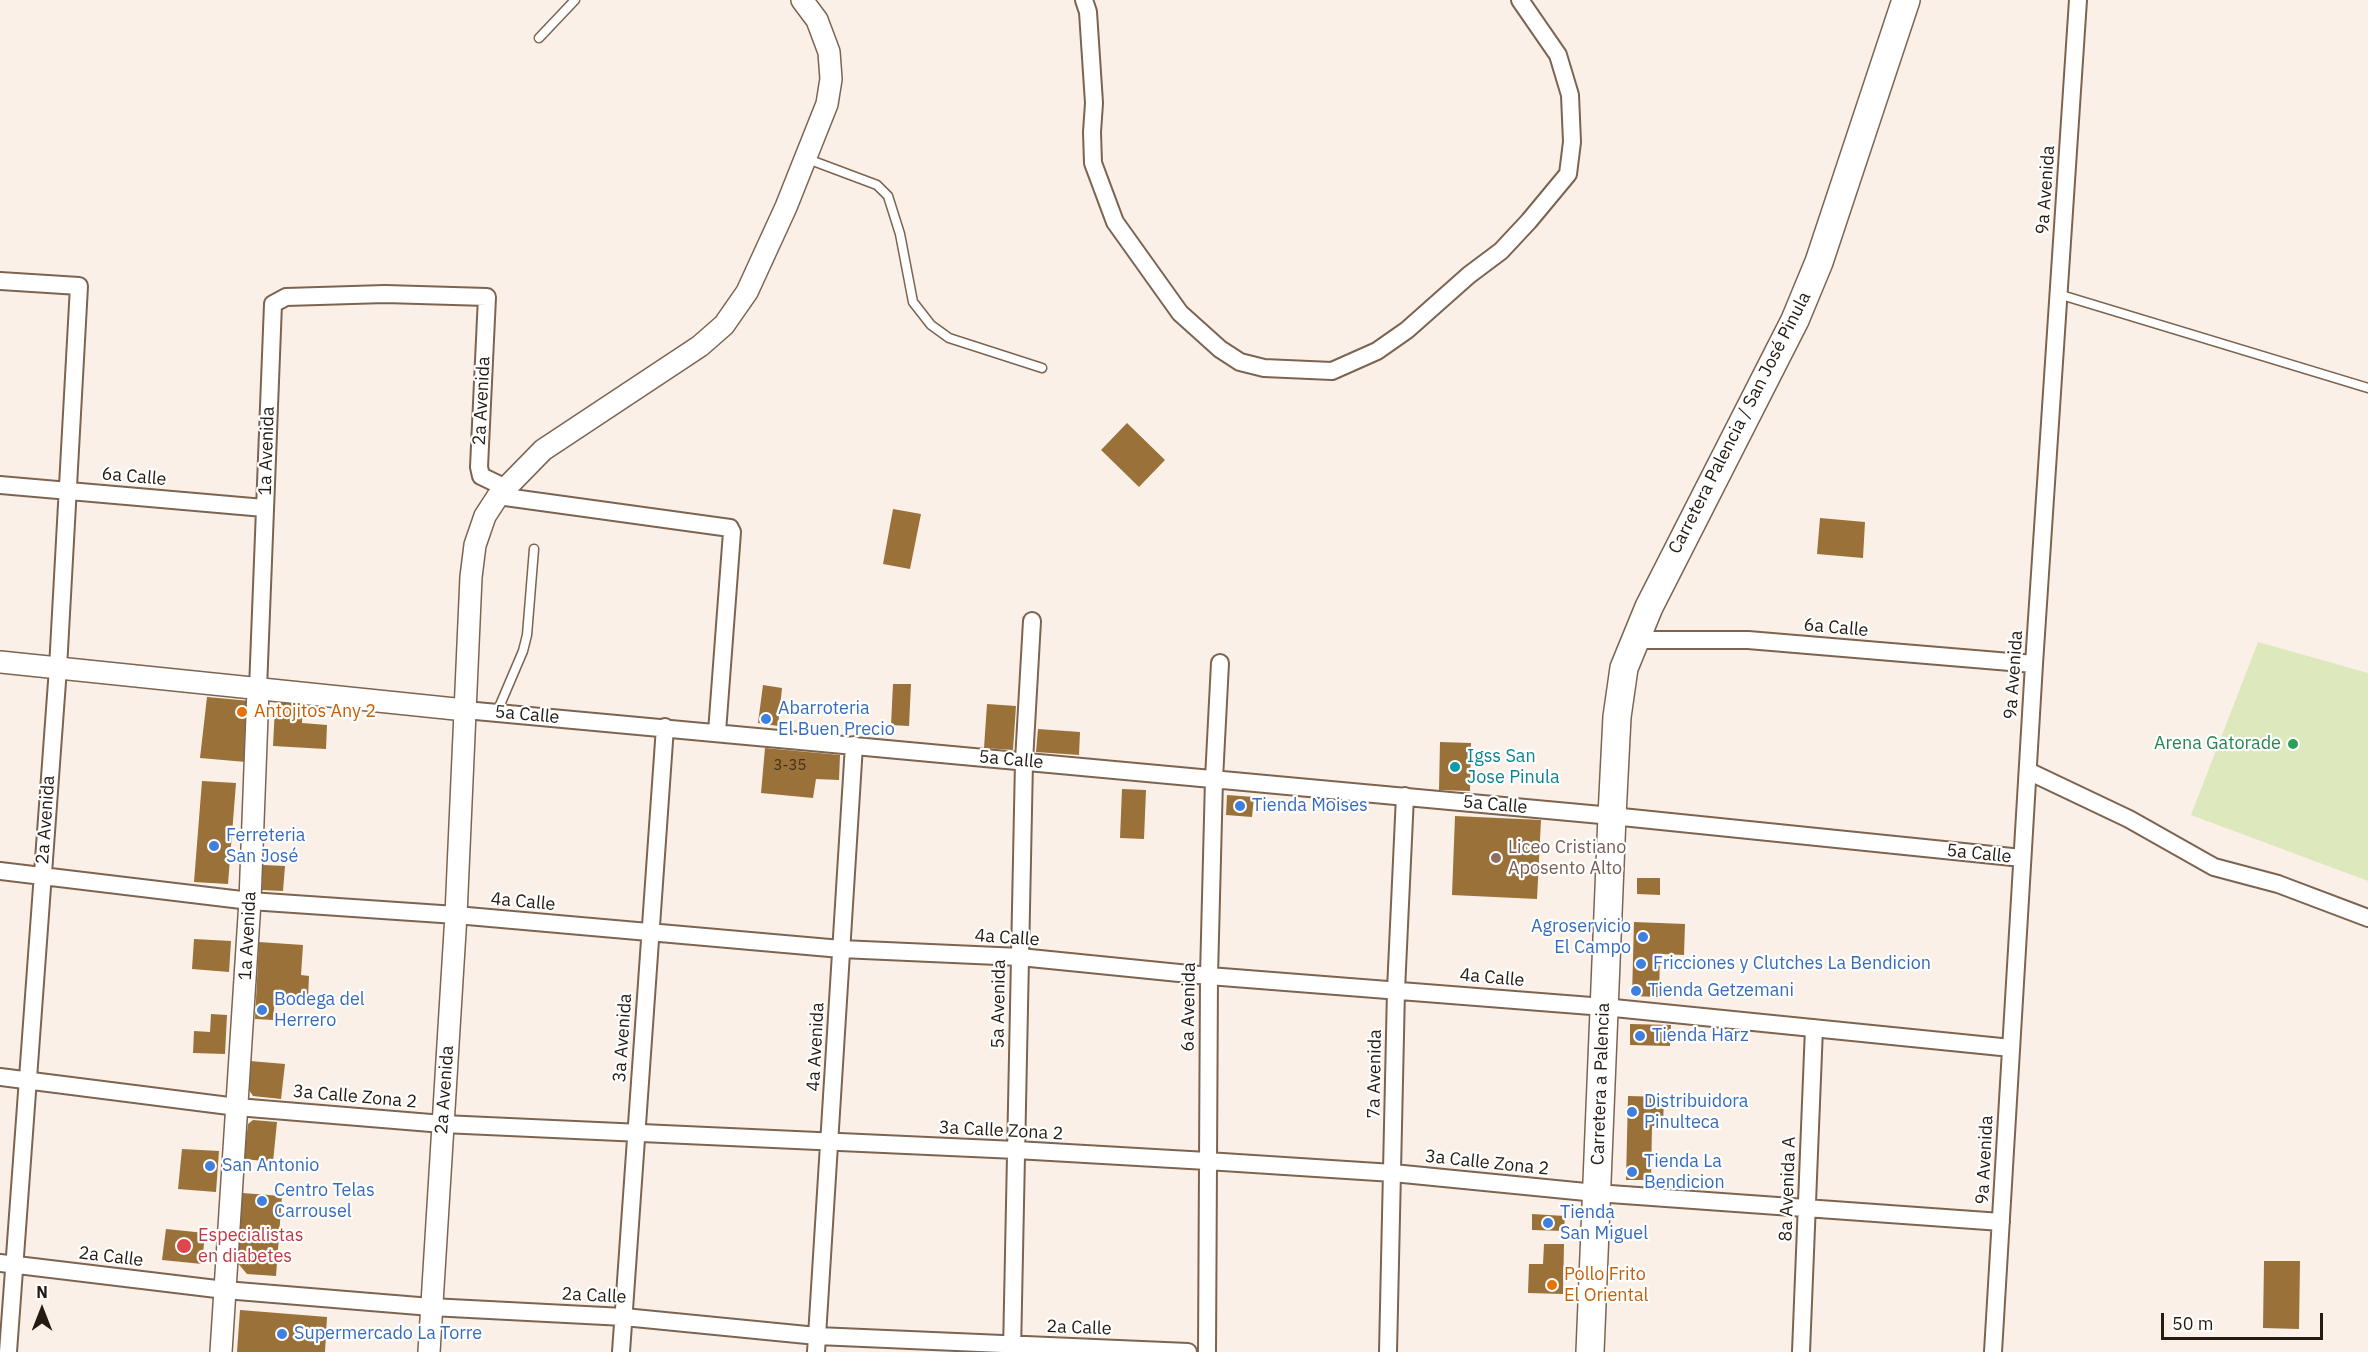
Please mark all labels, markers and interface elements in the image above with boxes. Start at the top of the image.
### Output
street label: 9a Avenida [2032,145,2060,235]
street label: Carretera Palencia / San José Pinula [1664,288,1816,558]
street label: 2a Avenida [469,356,495,446]
street label: 1a Avenida [255,406,279,496]
street label: 6a Calle [101,463,167,491]
street label: 6a Calle [1803,614,1869,642]
street label: 9a Avenida [2000,630,2028,720]
place label: Abarroteria El Buen Precio [778,698,895,740]
place label: Antojitos Any 2 [254,701,376,723]
street label: 5a Calle [494,701,560,729]
marker: Antojitos Any 2 [235,705,249,719]
marker: Abarroteria El Buen Precio [759,712,773,726]
place label: Arena Gatorade [2154,733,2281,755]
marker: Arena Gatorade [2286,737,2300,751]
street label: 5a Calle [978,746,1044,774]
place label: Igss San Jose Pinula [1467,746,1560,789]
house number: 3-35 [774,757,806,775]
marker: Igss San Jose Pinula [1448,760,1462,774]
street label: 2a Avenida [32,775,60,865]
street label: 5a Calle [1462,791,1528,819]
place label: Tienda Moises [1252,795,1368,817]
marker: Tienda Moises [1233,799,1247,813]
place label: Ferreteria San José [226,825,305,868]
place label: Liceo Cristiano Aposento Alto [1508,837,1626,880]
marker: Ferreteria San José [207,839,221,853]
street label: 5a Calle [1946,840,2012,868]
marker: Liceo Cristiano Aposento Alto [1489,851,1503,865]
street label: 4a Calle [490,888,556,916]
street label: 1a Avenida [235,891,261,981]
place label: Agroservicio El Campo [1531,916,1631,958]
street label: 4a Calle [974,925,1040,951]
marker: Agroservicio El Campo [1636,930,1650,944]
place label: Fricciones y Clutches La Bendicion [1653,953,1931,975]
marker: Fricciones y Clutches La Bendicion [1634,957,1648,971]
street label: 5a Avenida [987,959,1011,1049]
street label: 6a Avenida [1177,962,1201,1052]
street label: 4a Calle [1459,964,1525,992]
place label: Tienda Getzemani [1648,980,1794,1002]
marker: Tienda Getzemani [1629,984,1643,998]
place label: Bodega del Herrero [274,989,365,1032]
street label: 3a Avenida [609,993,637,1083]
street label: 4a Avenida [803,1002,829,1092]
street label: Carretera a Palencia [1587,1002,1615,1166]
marker: Bodega del Herrero [255,1003,269,1017]
place label: Tienda Harz [1652,1025,1748,1047]
street label: 7a Avenida [1363,1029,1387,1119]
marker: Tienda Harz [1633,1029,1647,1043]
street label: 2a Avenida [431,1045,459,1135]
street label: 3a Calle Zona 2 [292,1081,418,1113]
place label: Distribuidora Pinulteca [1644,1091,1748,1134]
marker: Distribuidora Pinulteca [1625,1105,1639,1119]
street label: 9a Avenida [1972,1115,1998,1205]
street label: 3a Calle Zona 2 [938,1117,1064,1145]
street label: 8a Avenida A [1775,1136,1801,1242]
street label: 3a Calle Zona 2 [1424,1146,1550,1180]
place label: Tienda La Bendicion [1644,1151,1725,1194]
place label: San Antonio [222,1155,319,1177]
marker: San Antonio [203,1159,217,1173]
marker: Tienda La Bendicion [1625,1165,1639,1179]
place label: Centro Telas Carrousel [274,1180,375,1222]
marker: Centro Telas Carrousel [255,1194,269,1208]
place label: Tienda San Miguel [1560,1202,1648,1244]
marker: Tienda San Miguel [1541,1216,1555,1230]
place label: Especialistas en diabetes [198,1225,303,1268]
marker: Especialistas en diabetes [175,1237,193,1255]
street label: 2a Calle [77,1242,145,1272]
place label: Pollo Frito El Oriental [1564,1264,1648,1306]
marker: Pollo Frito El Oriental [1545,1278,1559,1292]
north arrow [12,1280,72,1340]
text: N [36,1282,48,1302]
street label: 2a Calle [561,1284,627,1308]
scale bar [2164,1301,2326,1339]
text: 50 m [2172,1312,2214,1335]
street label: 2a Calle [1046,1316,1112,1340]
place label: Supermercado La Torre [294,1323,482,1345]
marker: Supermercado La Torre [275,1327,289,1341]

